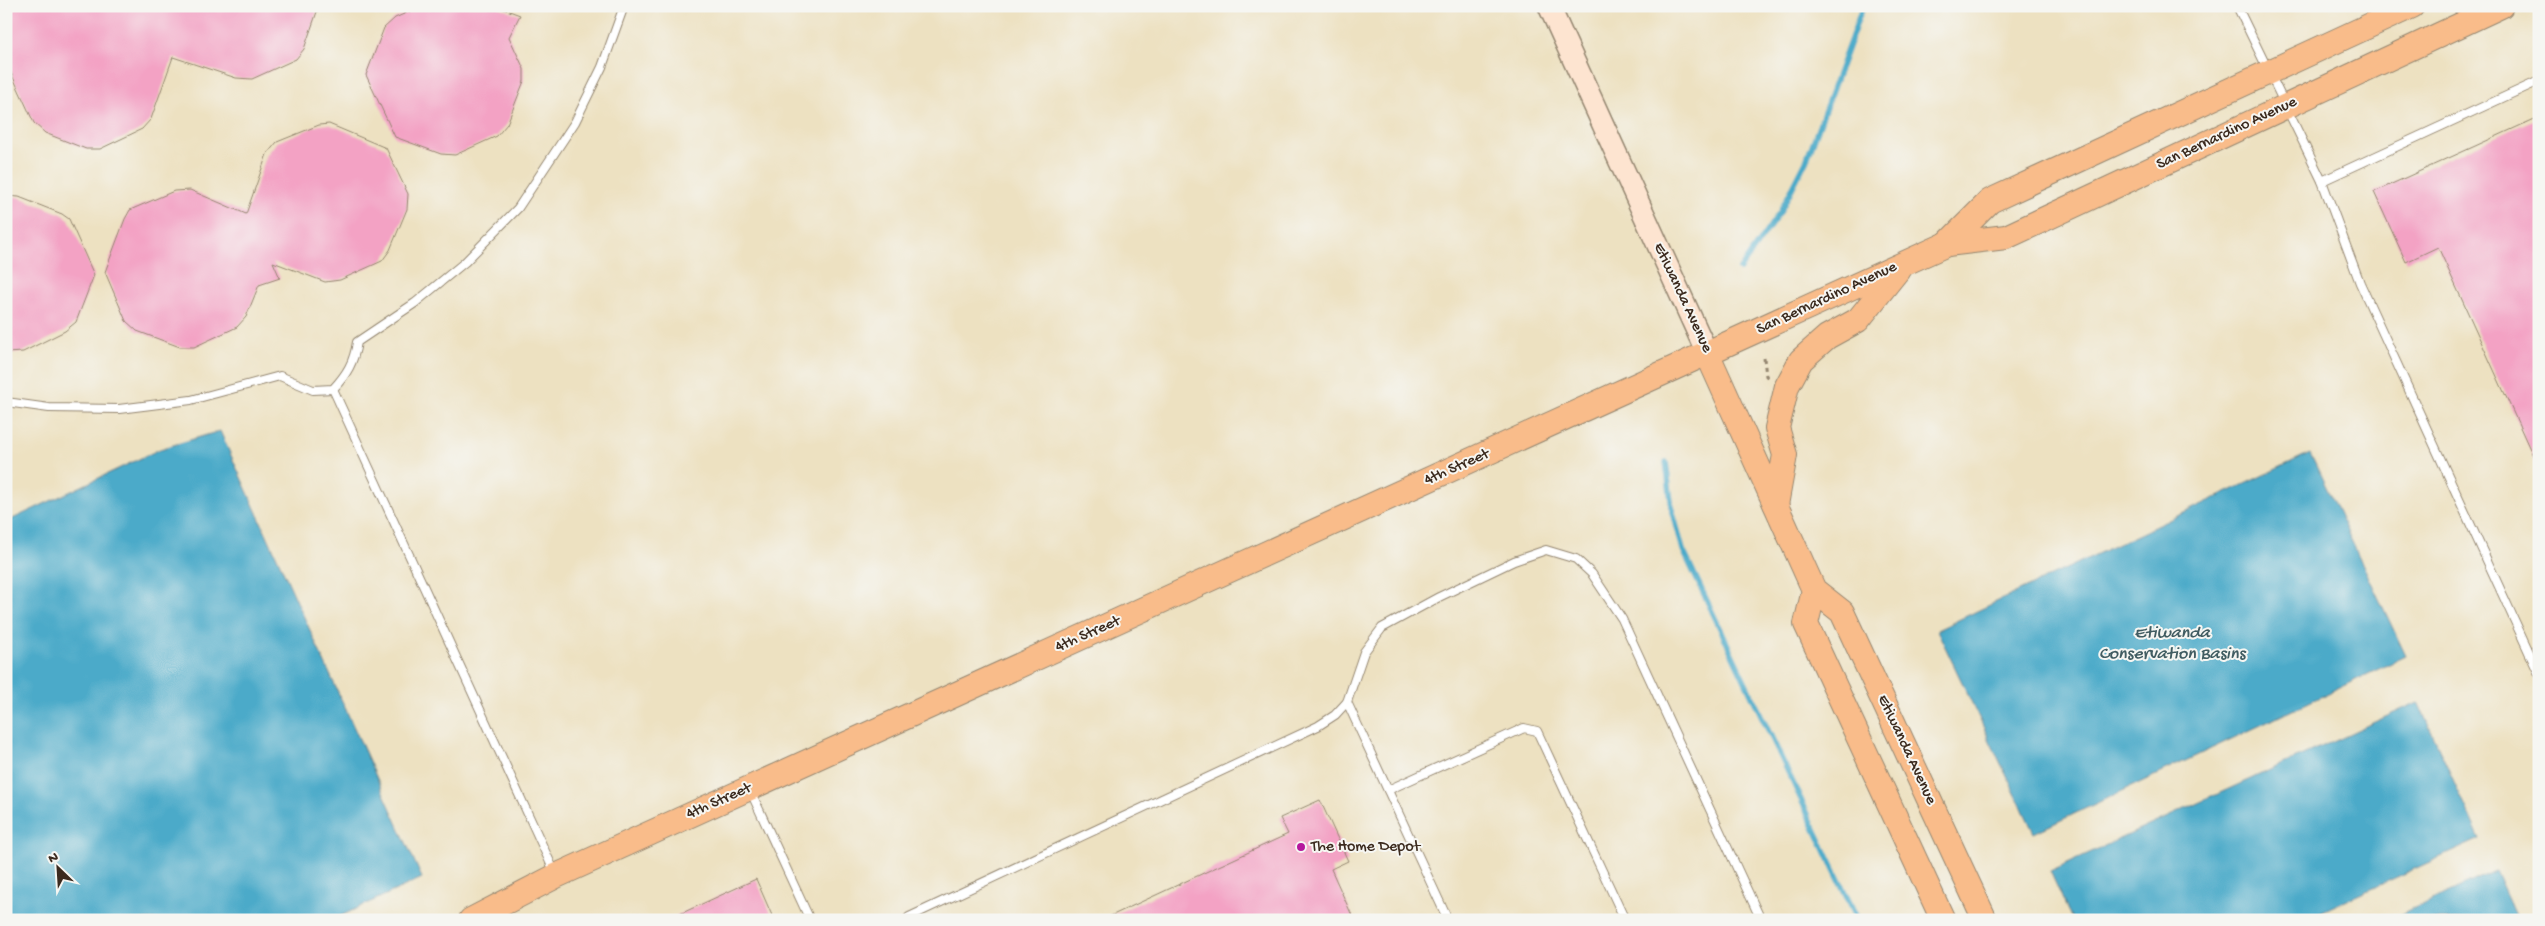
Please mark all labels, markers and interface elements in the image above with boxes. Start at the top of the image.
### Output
street label: San Bernardino Avenue [2154,93,2301,175]
street label: Etiwanda Avenue [1648,240,1716,357]
street label: San Bernardino Avenue [1754,258,1901,340]
street label: 4th Street [1422,445,1494,491]
street label: 4th Street [1053,612,1125,658]
water label: Etiwanda Conservation Basins [2099,623,2247,665]
street label: Etiwanda Avenue [1872,692,1940,809]
street label: 4th Street [684,779,756,825]
place label: The Home Depot [1310,838,1422,857]
marker: The Home Depot [1295,841,1307,853]
north arrow [32,844,82,894]
text: N [46,849,61,868]

